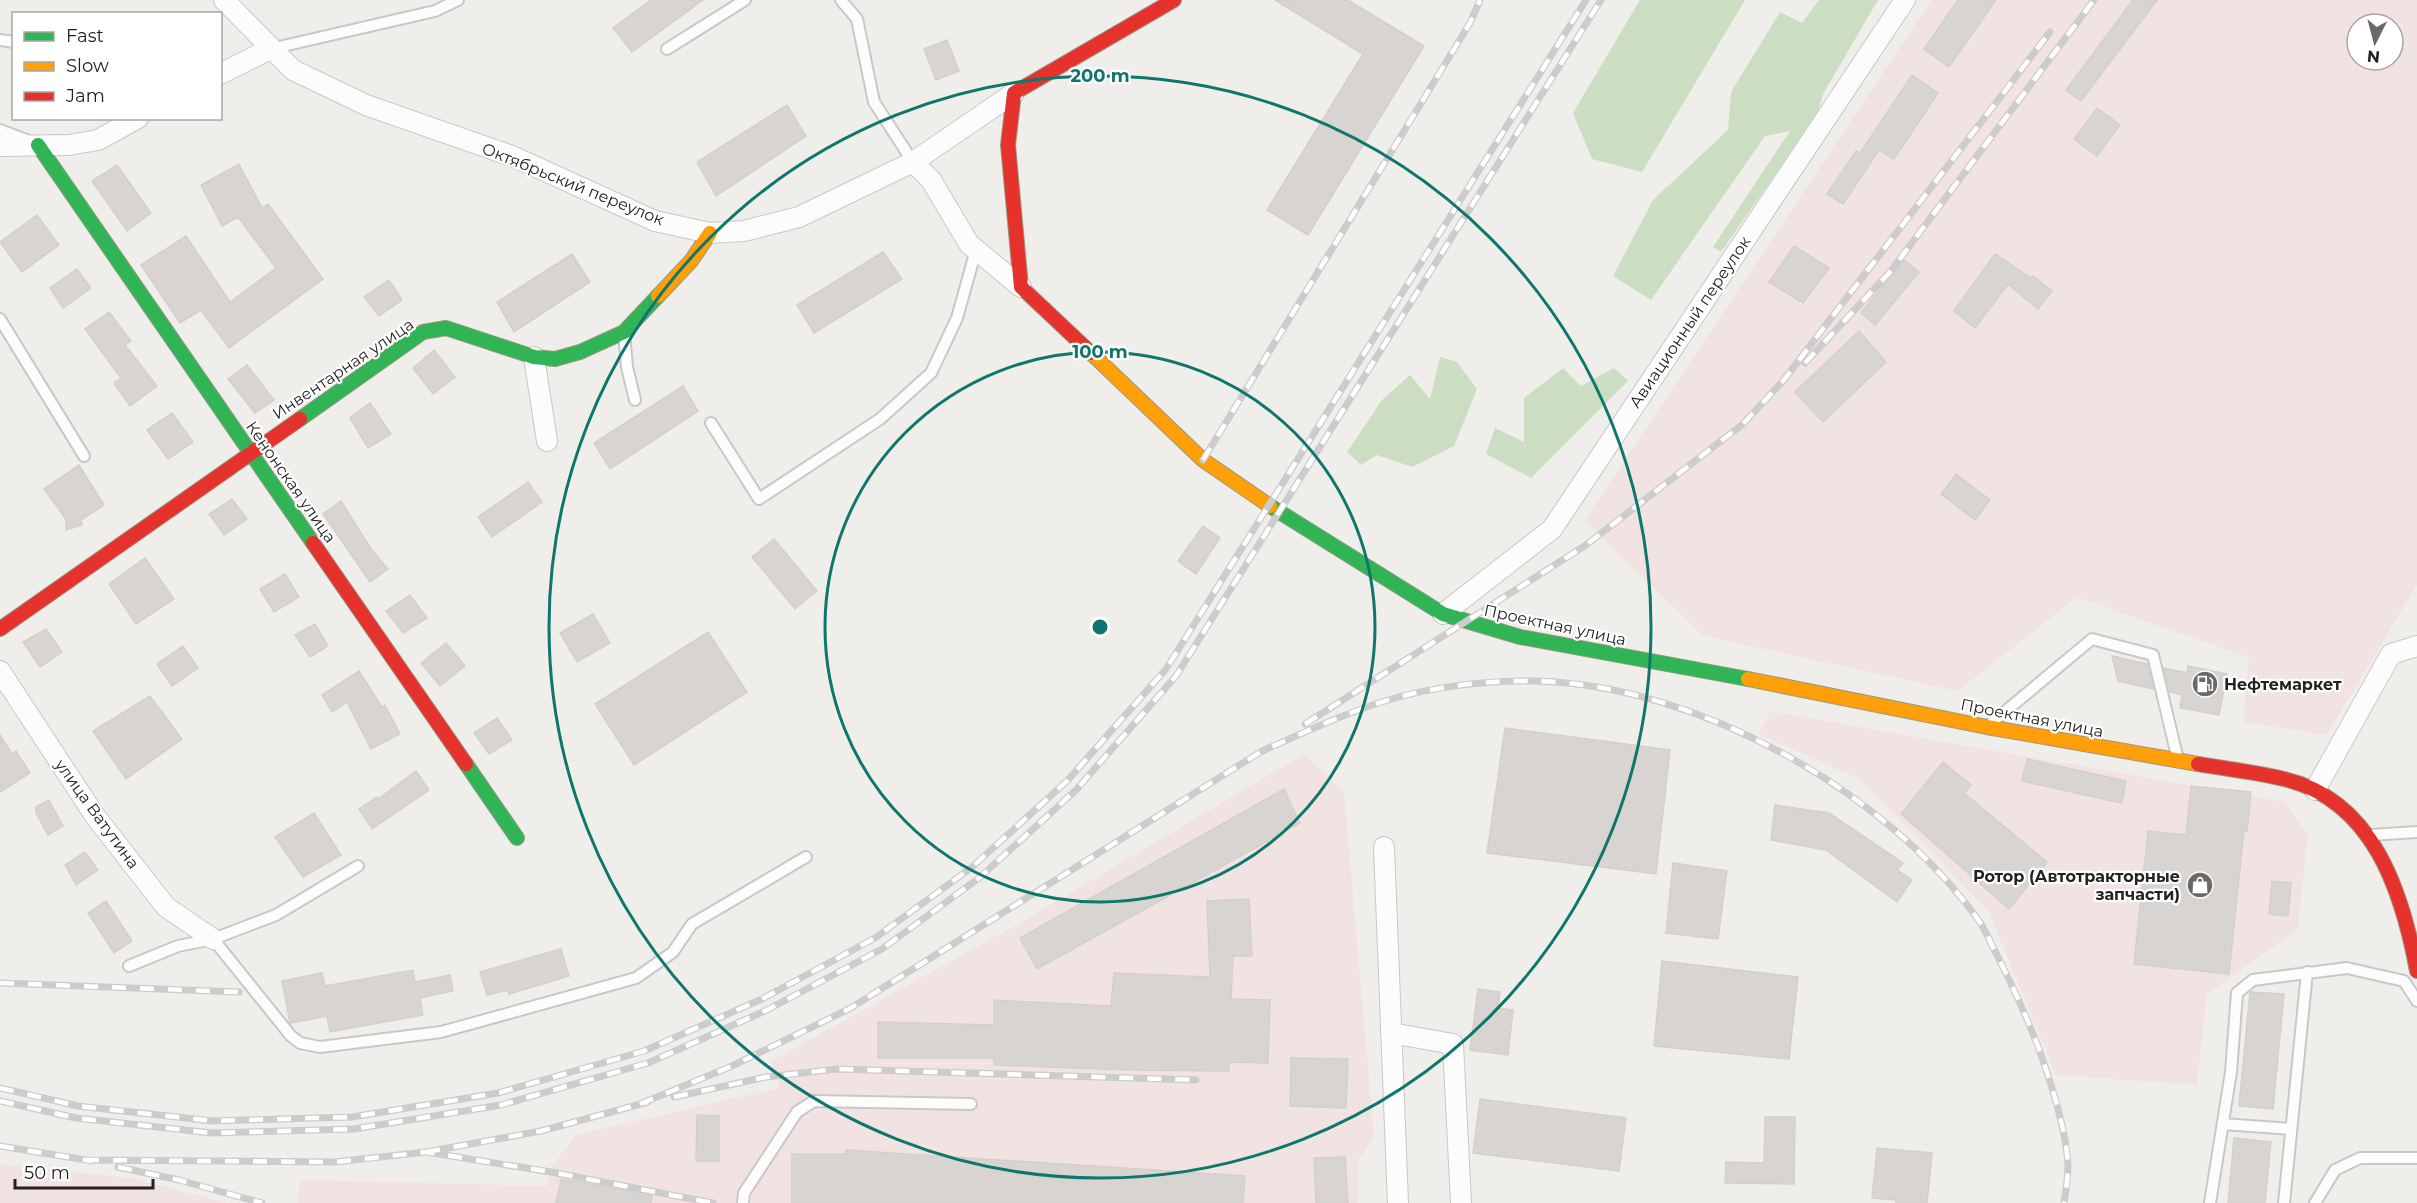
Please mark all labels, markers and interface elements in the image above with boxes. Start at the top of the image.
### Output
legend [12,12,222,120]
north arrow [2345,12,2405,72]
text: Fast [66,25,104,47]
text: N [2366,46,2381,67]
text: Slow [66,55,109,77]
text: 200 m [1070,65,1130,87]
text: Jam [65,85,105,107]
street label: Октябрьский переулок [479,139,667,229]
street label: Авиационный переулок [1625,232,1755,411]
street label: Инвентарная улица [269,315,417,423]
text: 100 m [1072,341,1128,363]
street label: Кенонская улица [242,418,340,546]
street label: Проектная улица [1482,601,1628,649]
centre of rings [1090,617,1110,637]
fuel station icon: Нефтемаркет [2190,669,2220,699]
place label: Нефтемаркет [2224,675,2342,694]
street label: Проектная улица [1959,695,2105,741]
street label: улица Ватутина [50,755,143,872]
place label: Ротор (Автотракторные запчасти) [1973,867,2180,904]
shop icon: Ротор (Автотракторные запчасти) [2185,870,2215,900]
scale bar [15,1152,153,1190]
text: 50 m [24,1162,70,1184]

